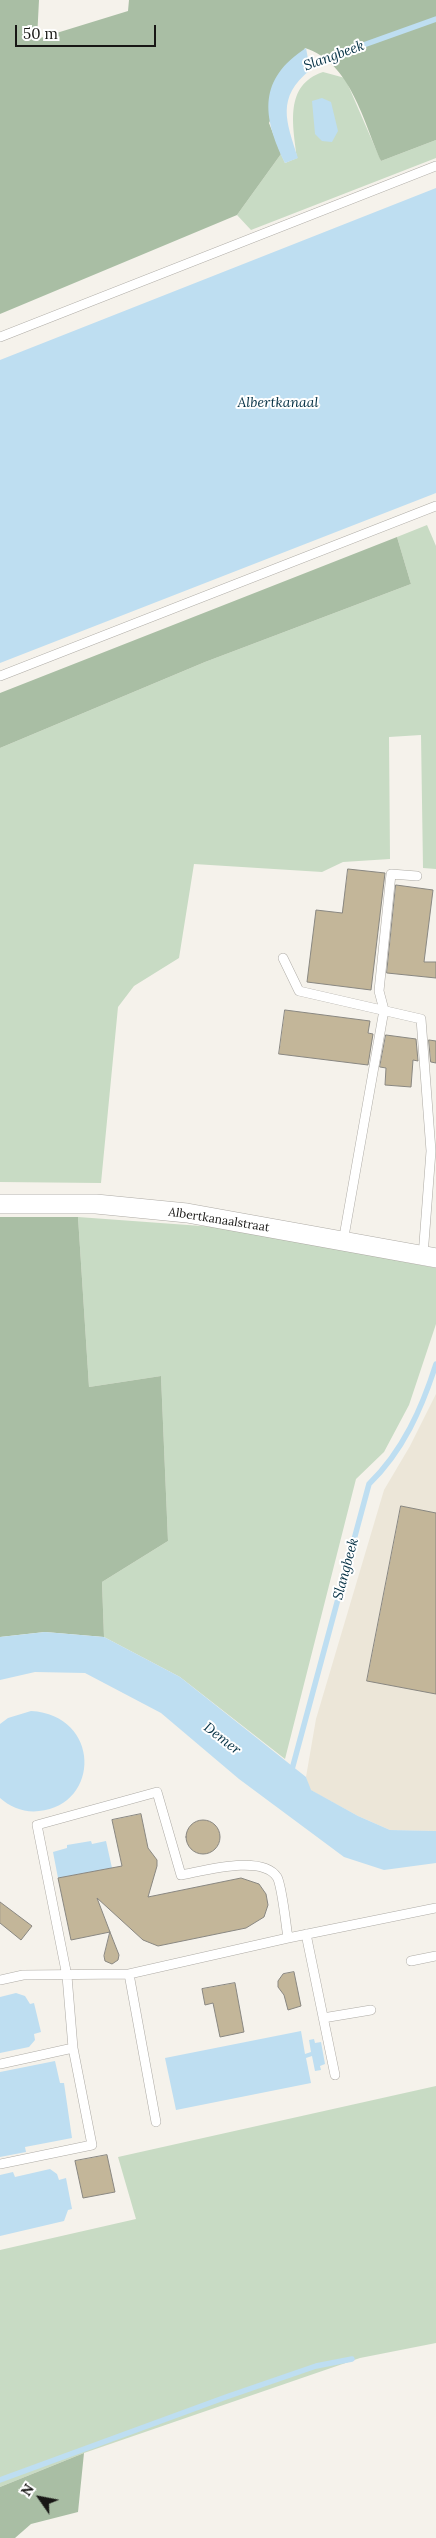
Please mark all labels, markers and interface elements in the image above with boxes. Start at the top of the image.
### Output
scale bar [18,15,159,47]
text: 50 m [23,24,58,43]
water label: Slangbeek [301,37,367,75]
water label: Albertkanaal [238,395,318,411]
street label: Albertkanaalstraat [167,1205,271,1235]
water label: Slangbeek [330,1536,362,1602]
water label: Demer [200,1719,244,1759]
north arrow [15,2473,65,2523]
text: N [17,2480,38,2499]

